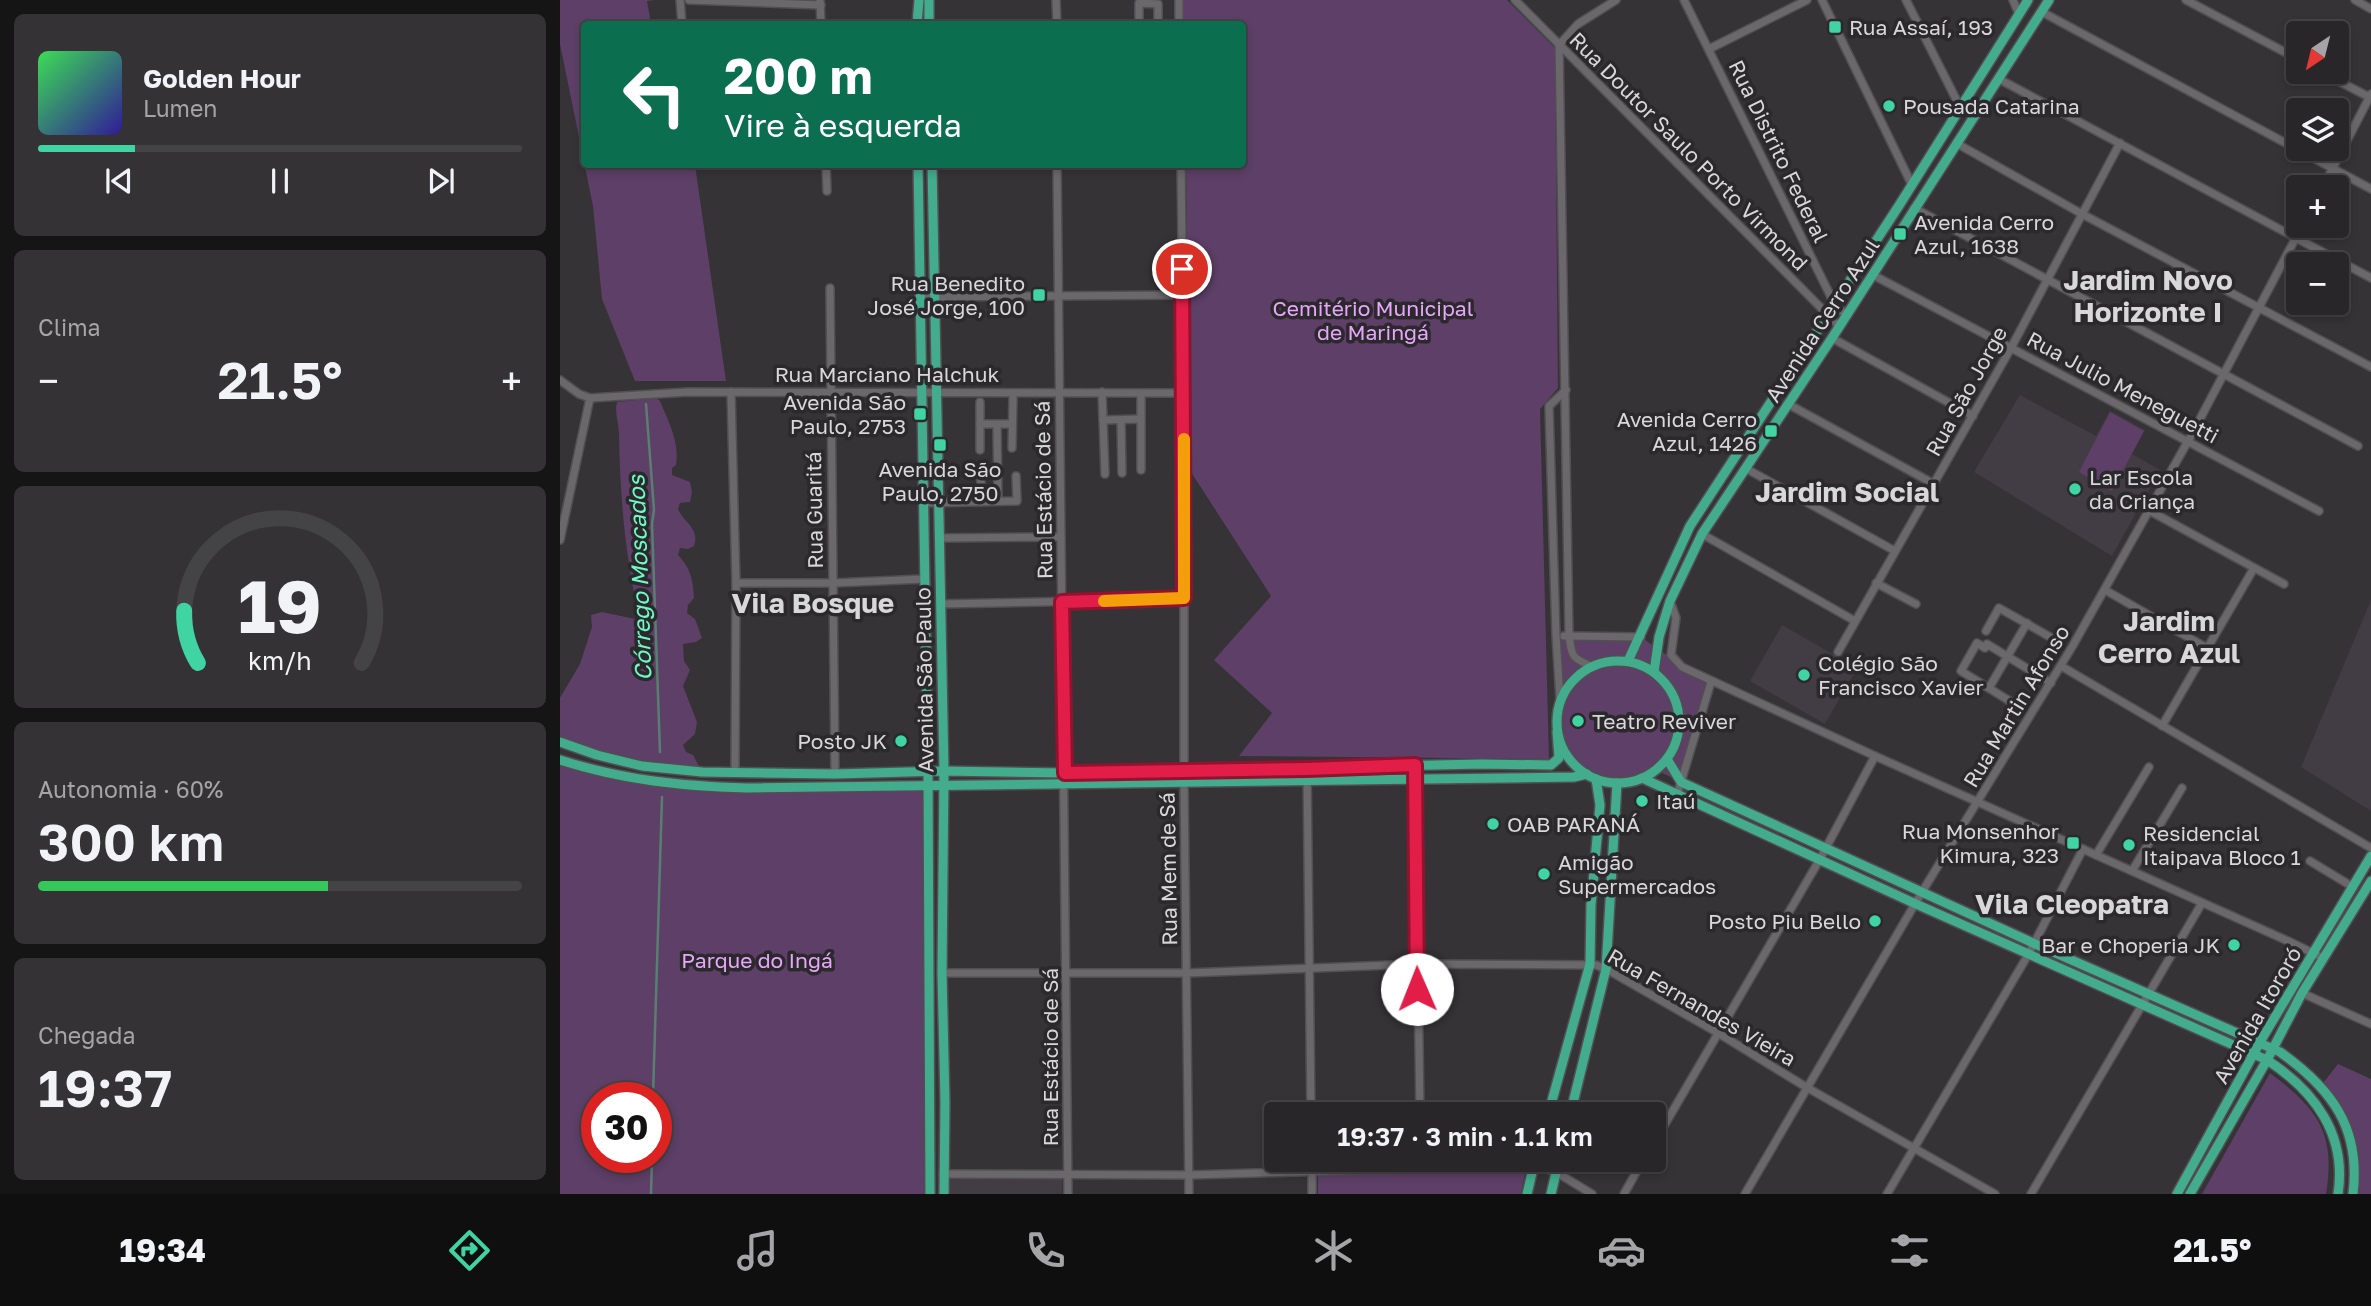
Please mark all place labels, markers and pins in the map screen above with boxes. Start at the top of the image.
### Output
place label: Rua Assaí, 193 [1849,14,1993,40]
marker: Rua Assaí, 193 [1827,19,1843,35]
place label: Pousada Catarina [1903,93,2080,119]
marker: Pousada Catarina [1881,98,1897,114]
place label: Avenida Cerro Azul, 1638 [1914,209,2054,259]
marker: Avenida Cerro Azul, 1638 [1892,226,1908,242]
pin [1152,239,1212,299]
place label: Rua Benedito José Jorge, 100 [868,270,1025,320]
marker: Rua Benedito José Jorge, 100 [1031,287,1047,303]
place label: Avenida São Paulo, 2753 [783,389,906,439]
marker: Avenida São Paulo, 2753 [912,406,928,422]
place label: Avenida Cerro Azul, 1426 [1617,406,1757,456]
marker: Avenida Cerro Azul, 1426 [1763,423,1779,439]
marker: Avenida São Paulo, 2750 [932,437,948,453]
place label: Avenida São Paulo, 2750 [879,456,1001,506]
place label: Lar Escola da Criança [2089,464,2195,514]
marker: Lar Escola da Criança [2067,481,2083,497]
place label: Colégio São Francisco Xavier [1818,650,1984,700]
marker: Colégio São Francisco Xavier [1796,667,1812,683]
place label: Teatro Reviver [1592,708,1736,734]
marker: Teatro Reviver [1570,713,1586,729]
place label: Posto JK [797,728,887,754]
marker: Posto JK [893,733,909,749]
place label: Itaú [1656,788,1696,814]
marker: Itaú [1634,793,1650,809]
place label: OAB PARANÁ [1507,811,1640,837]
marker: OAB PARANÁ [1485,816,1501,832]
place label: Rua Monsenhor Kimura, 323 [1902,818,2059,868]
place label: Residencial Itaipava Bloco 1 [2143,820,2301,870]
marker: Rua Monsenhor Kimura, 323 [2065,835,2081,851]
marker: Residencial Itaipava Bloco 1 [2121,837,2137,853]
place label: Amigão Supermercados [1558,849,1716,899]
marker: Amigão Supermercados [1536,866,1552,882]
place label: Posto Piu Bello [1708,908,1861,934]
marker: Posto Piu Bello [1867,913,1883,929]
place label: Bar e Choperia JK [2041,932,2220,958]
marker: Bar e Choperia JK [2226,937,2242,953]

